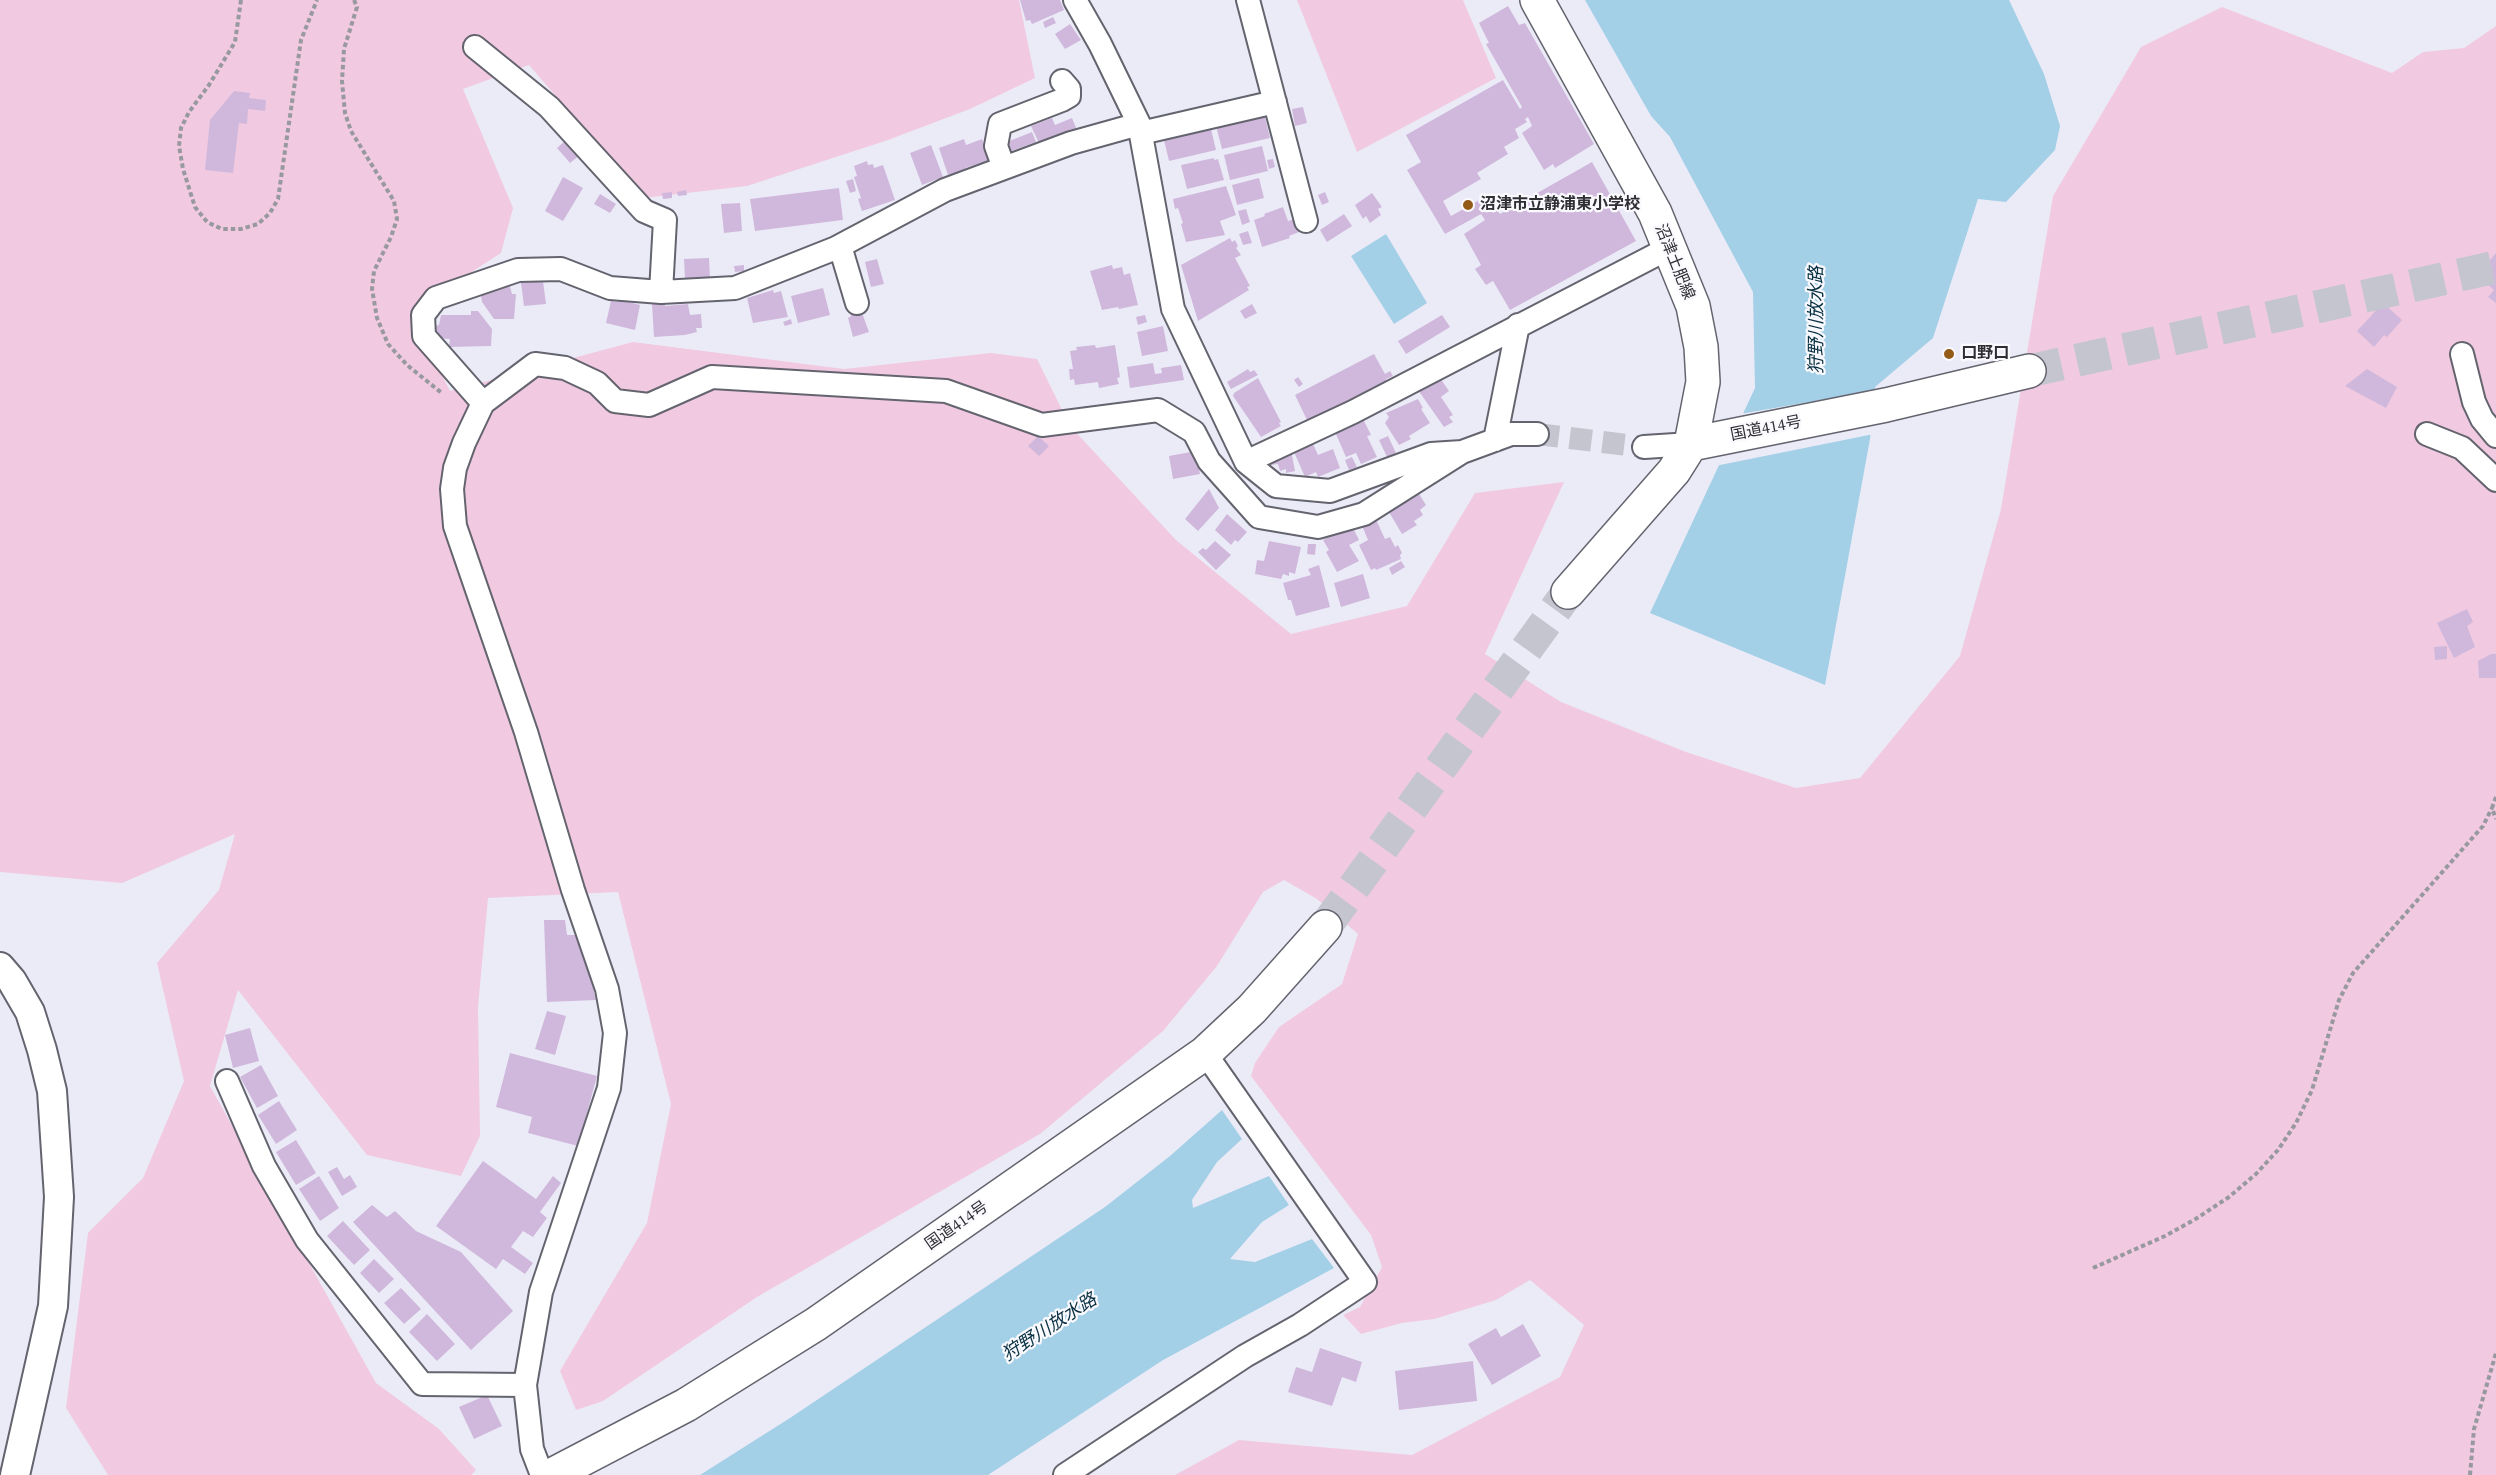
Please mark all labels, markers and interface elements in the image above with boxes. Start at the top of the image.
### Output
place label: 沼津市立静浦東小学校 [1480,195,1640,215]
marker: 沼津市立静浦東小学校 [1461,198,1475,212]
street label: 沼津土肥線 [1650,221,1698,303]
water label: 狩野川放水路 [1806,266,1828,374]
place label: 口野口 [1961,344,2009,364]
marker: 口野口 [1942,347,1956,361]
street label: 国道414号 [1729,413,1803,445]
street label: 国道414号 [922,1197,992,1255]
water label: 狩野川放水路 [999,1290,1101,1366]

